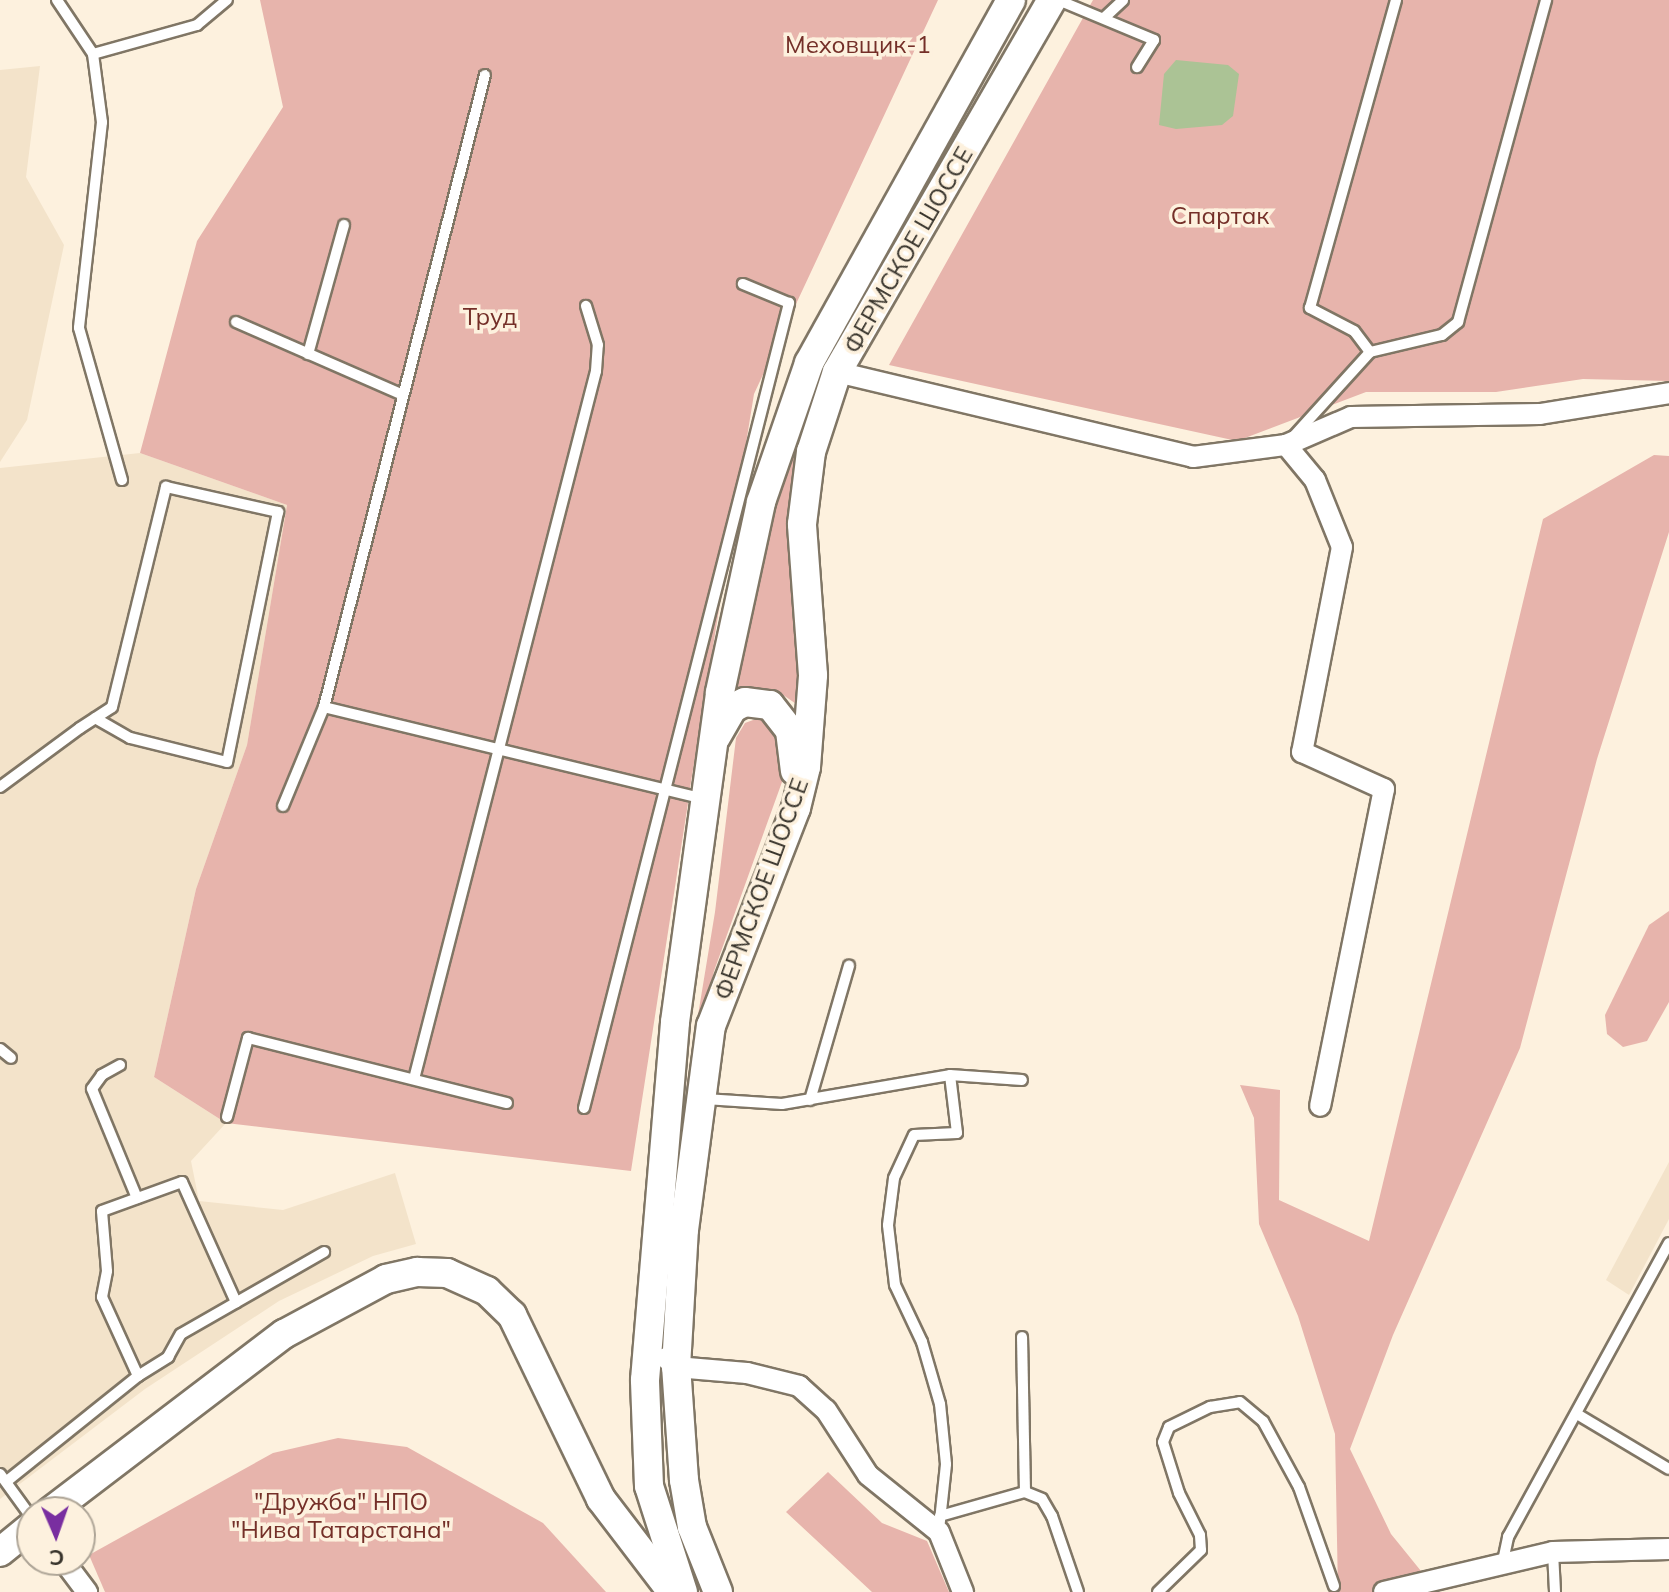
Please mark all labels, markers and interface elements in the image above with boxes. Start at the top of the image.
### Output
park label: Меховщик-1 [785,31,931,59]
street label: ФЕРМСКОЕ ШОССЕ [837,142,979,358]
park label: Спартак [1171,202,1269,230]
park label: Труд [463,303,517,331]
street label: ФЕРМСКОЕ ШОССЕ [708,774,814,1004]
park label: "Дружба" НПО "Нива Татарстана" [231,1488,451,1544]
north arrow [16,1496,96,1576]
text: С [49,1544,65,1572]

